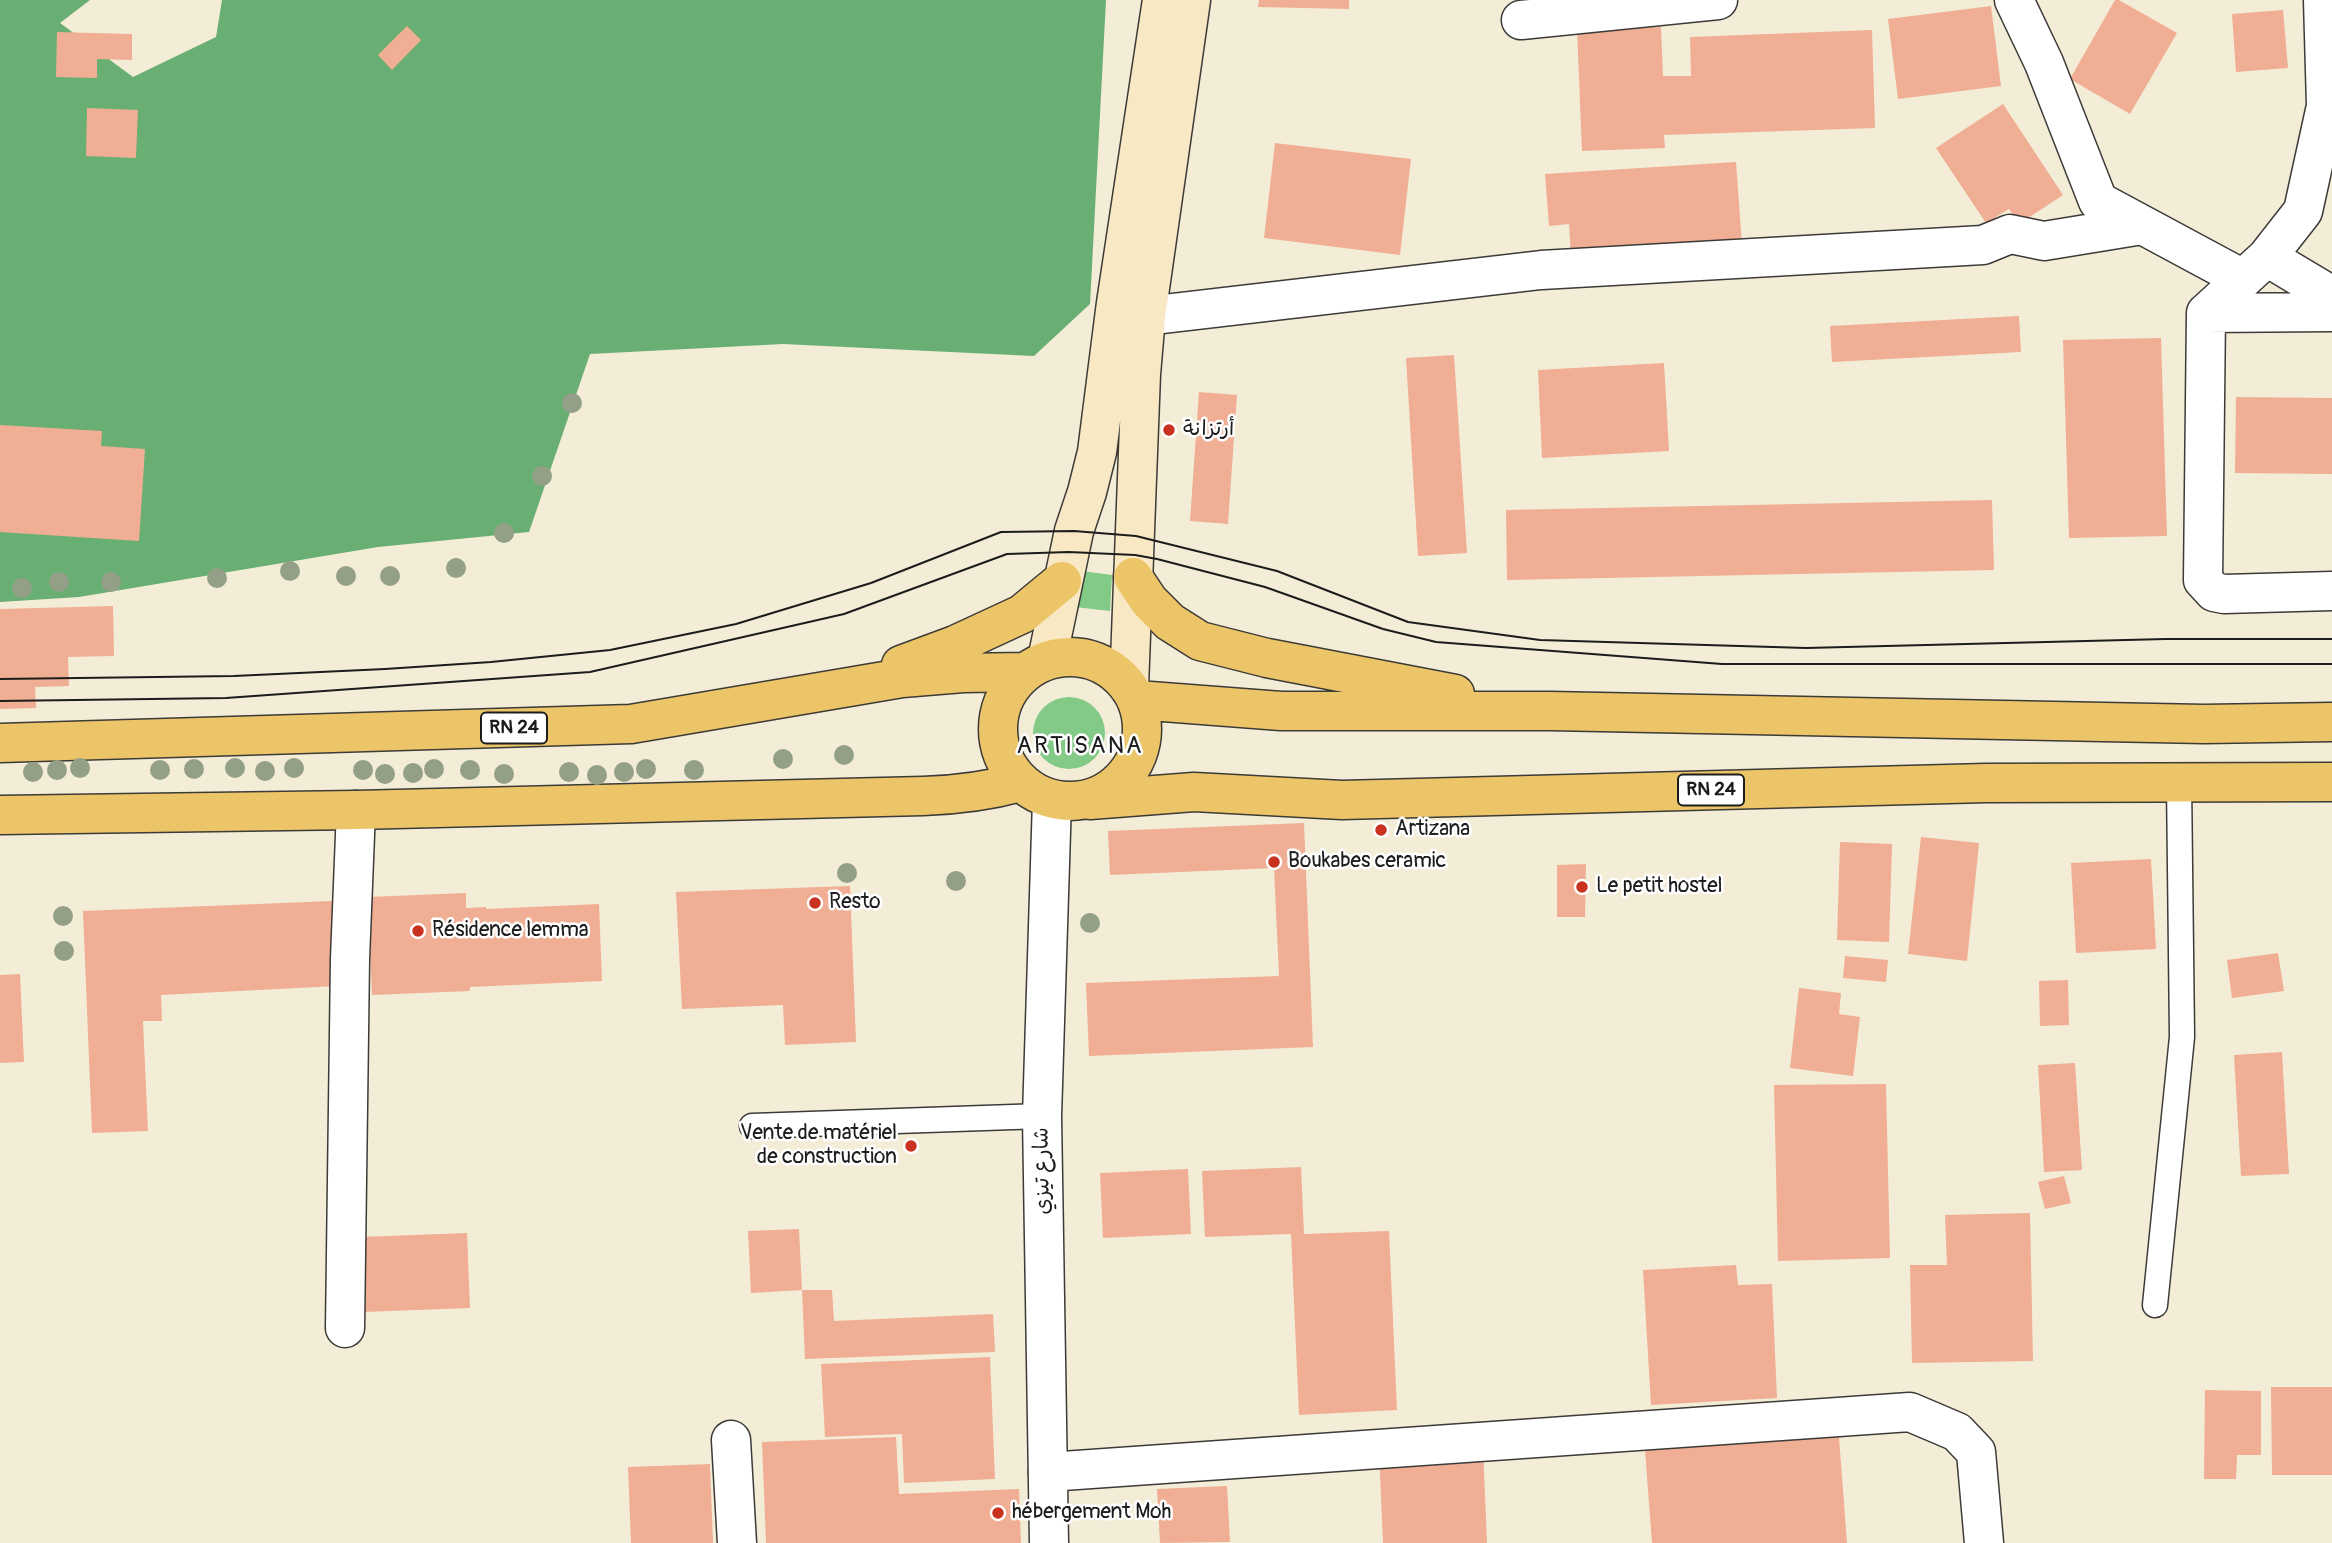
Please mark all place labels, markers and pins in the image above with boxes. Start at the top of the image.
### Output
place label: أرتزانة [1183,417,1234,443]
marker: أرتزانة [1161,422,1177,438]
place label: Artizana [1395,817,1470,843]
marker: Artizana [1373,822,1389,838]
place label: Boukabes ceramic [1288,849,1446,875]
marker: Boukabes ceramic [1266,854,1282,870]
place label: Le petit hostel [1596,874,1723,900]
marker: Le petit hostel [1574,879,1590,895]
place label: Resto [829,890,881,916]
marker: Resto [807,895,823,911]
place label: Résidence lemma [432,918,589,944]
marker: Résidence lemma [410,923,426,939]
place label: Vente de matériel de construction [740,1121,897,1171]
marker: Vente de matériel de construction [903,1138,919,1154]
place label: hébergement Moh [1012,1500,1171,1526]
marker: hébergement Moh [990,1505,1006,1521]

